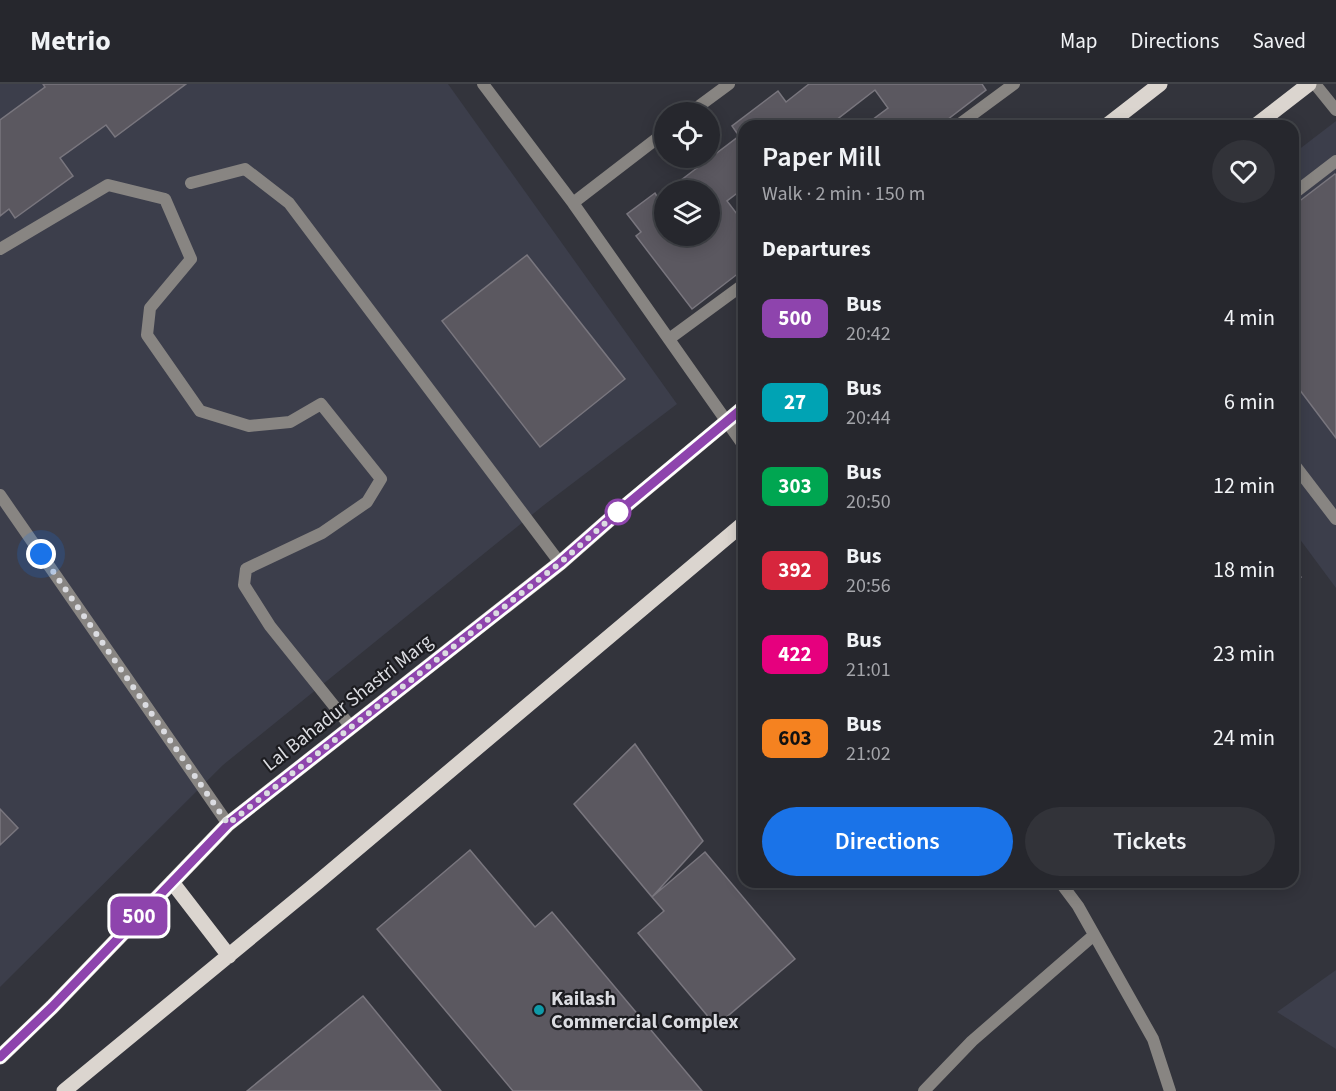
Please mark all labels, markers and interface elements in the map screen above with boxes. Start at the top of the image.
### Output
text: Metrio [30,21,111,61]
text: Map [1060,26,1098,56]
text: Directions [1131,26,1219,56]
text: Saved [1252,26,1306,56]
map controls [654,102,720,246]
button: locate [654,102,720,168]
text: Paper Mill [762,137,881,177]
button: heart [1212,140,1275,203]
button: layers [654,180,720,246]
text: Walk · 2 min · 150 m [762,180,925,208]
text: Departures [762,233,871,265]
text: Bus [846,288,882,320]
text: 4 min [1224,302,1275,334]
text: 500 [778,303,812,333]
text: 20:42 [846,320,891,348]
text: Bus [846,372,882,404]
text: 6 min [1224,386,1275,418]
text: 27 [784,387,806,417]
text: 20:44 [846,404,891,432]
text: Bus [846,456,882,488]
text: 12 min [1213,470,1275,502]
text: 303 [778,471,812,501]
text: 20:50 [846,488,891,516]
unlabelled marker [605,499,631,525]
your location [26,539,56,569]
text: Bus [846,540,882,572]
text: 18 min [1213,554,1275,586]
text: 392 [778,555,812,585]
text: 20:56 [846,572,891,600]
text: Bus [846,624,882,656]
street label: Lal Bahadur Shastri Marg [257,628,439,778]
text: 23 min [1213,638,1275,670]
text: 422 [778,639,812,669]
text: 21:01 [846,656,891,684]
text: Bus [846,708,882,740]
text: 24 min [1213,722,1275,754]
text: 603 [778,723,812,753]
text: 21:02 [846,740,891,768]
button: Directions [762,807,1013,876]
button: Tickets [1025,807,1275,876]
line badge: 500 [104,896,174,936]
text: 500 [122,901,156,931]
place label: Kailash Commercial Complex [551,985,739,1036]
marker: Kailash Commercial Complex [532,1003,546,1017]

